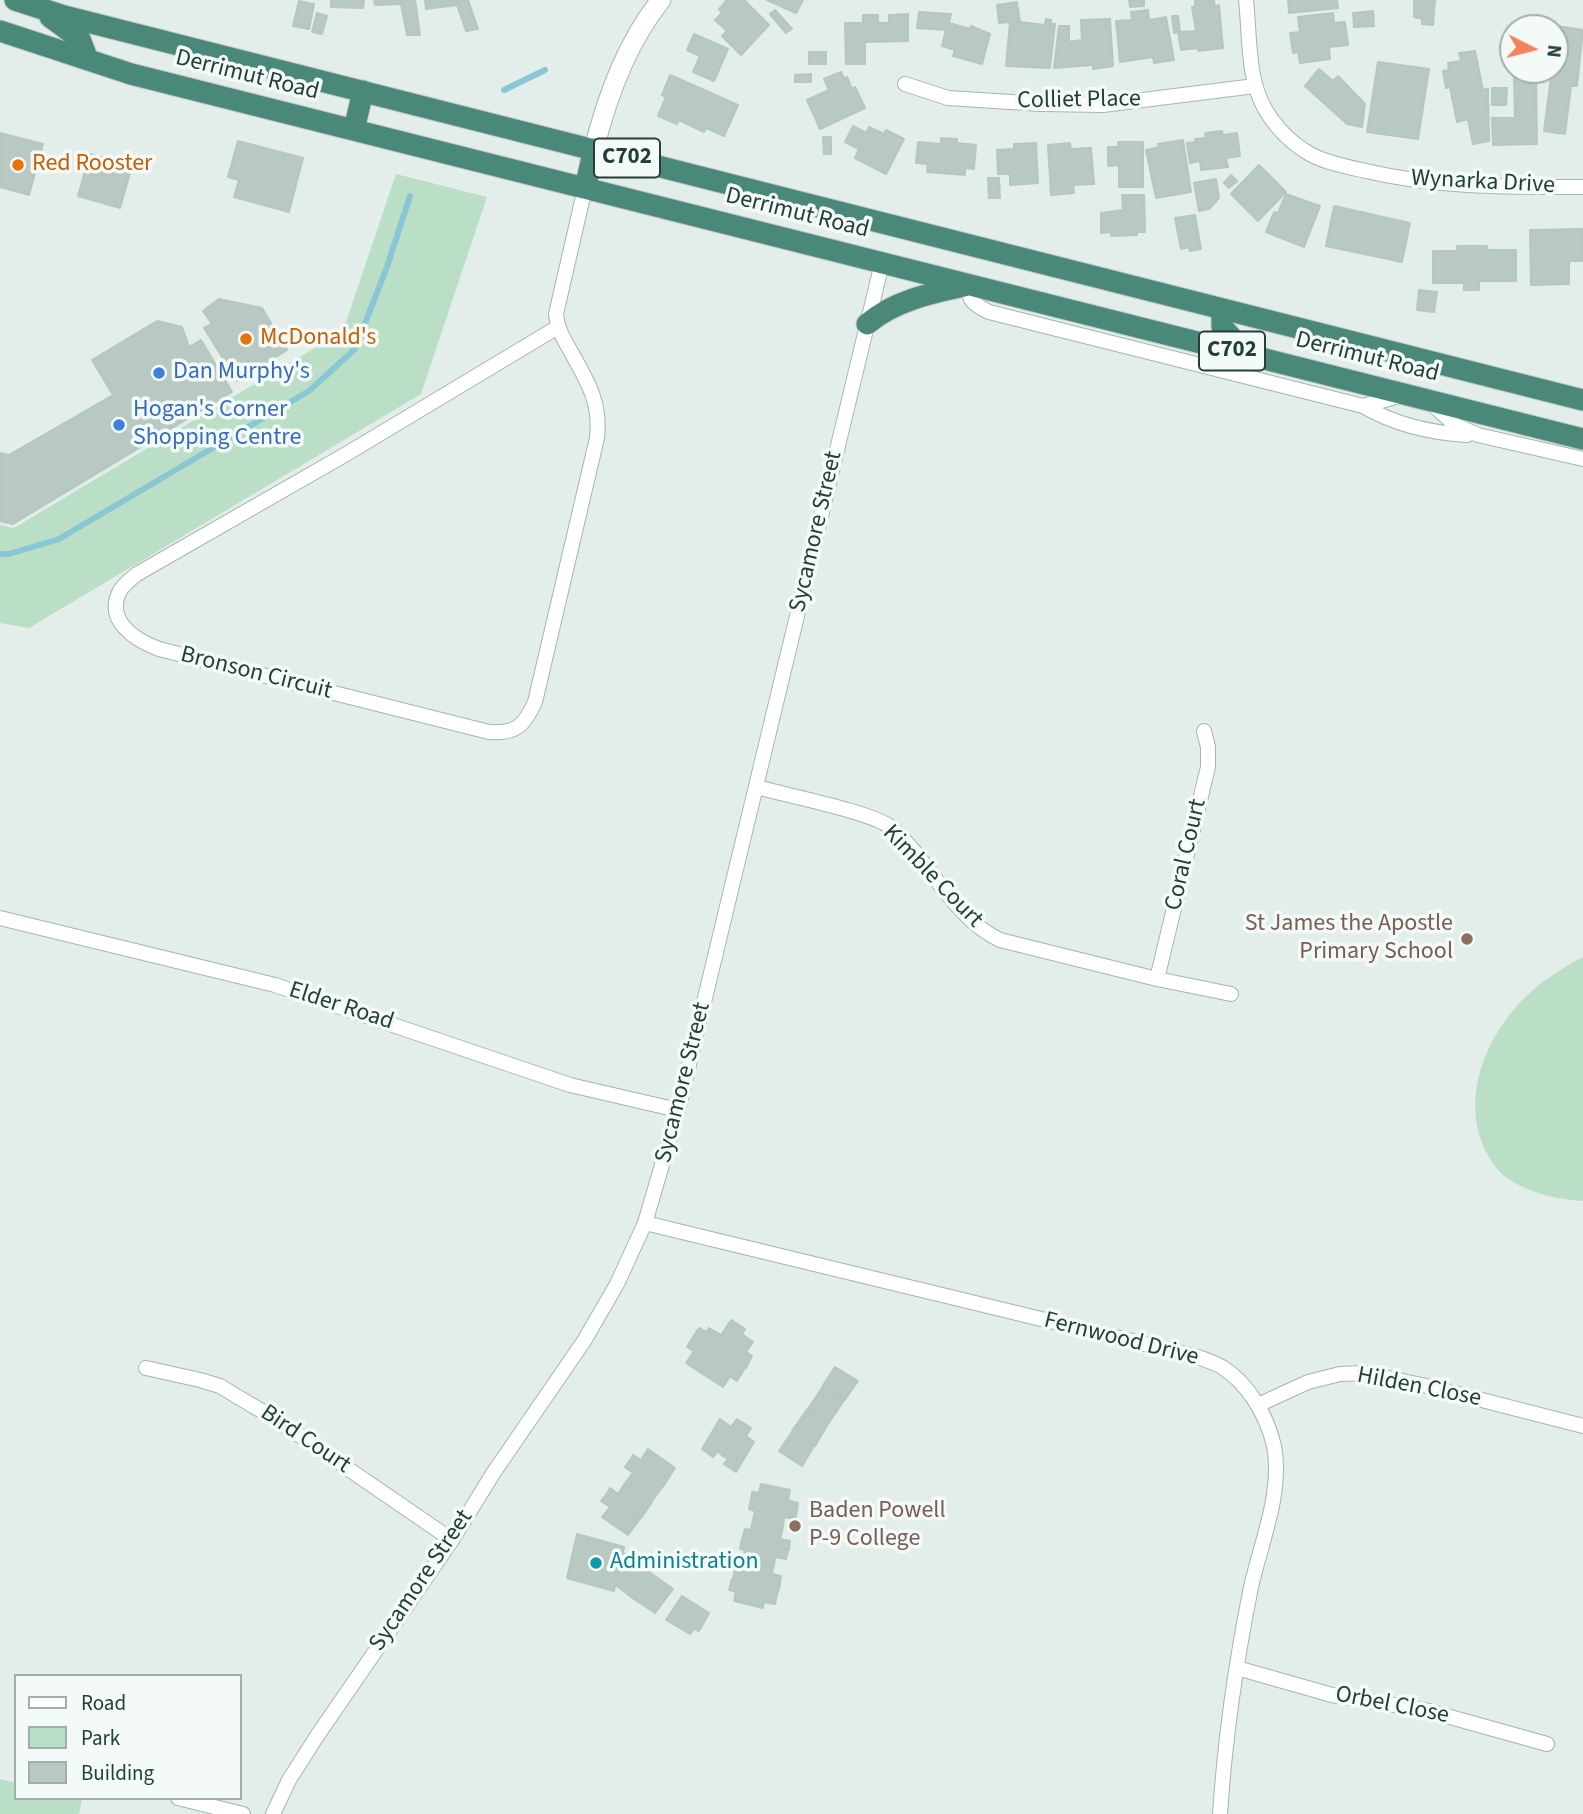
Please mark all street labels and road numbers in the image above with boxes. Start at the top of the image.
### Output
street label: Derrimut Road [172,44,322,108]
street label: Colliet Place [1017,86,1141,116]
road number: C702 [594,139,660,178]
street label: Wynarka Drive [1410,165,1556,201]
street label: Derrimut Road [722,182,872,246]
street label: Derrimut Road [1292,326,1442,390]
road number: C702 [1199,332,1265,370]
street label: Sycamore Street [784,449,850,615]
street label: Bronson Circuit [177,641,335,707]
street label: Coral Court [1160,796,1214,914]
street label: Kimble Court [876,820,988,934]
street label: Elder Road [285,977,397,1037]
street label: Sycamore Street [650,1000,718,1166]
street label: Fernwood Drive [1041,1307,1201,1373]
street label: Hilden Close [1355,1362,1483,1414]
street label: Bird Court [254,1399,356,1481]
street label: Sycamore Street [364,1505,480,1657]
street label: Orbel Close [1333,1681,1451,1731]

